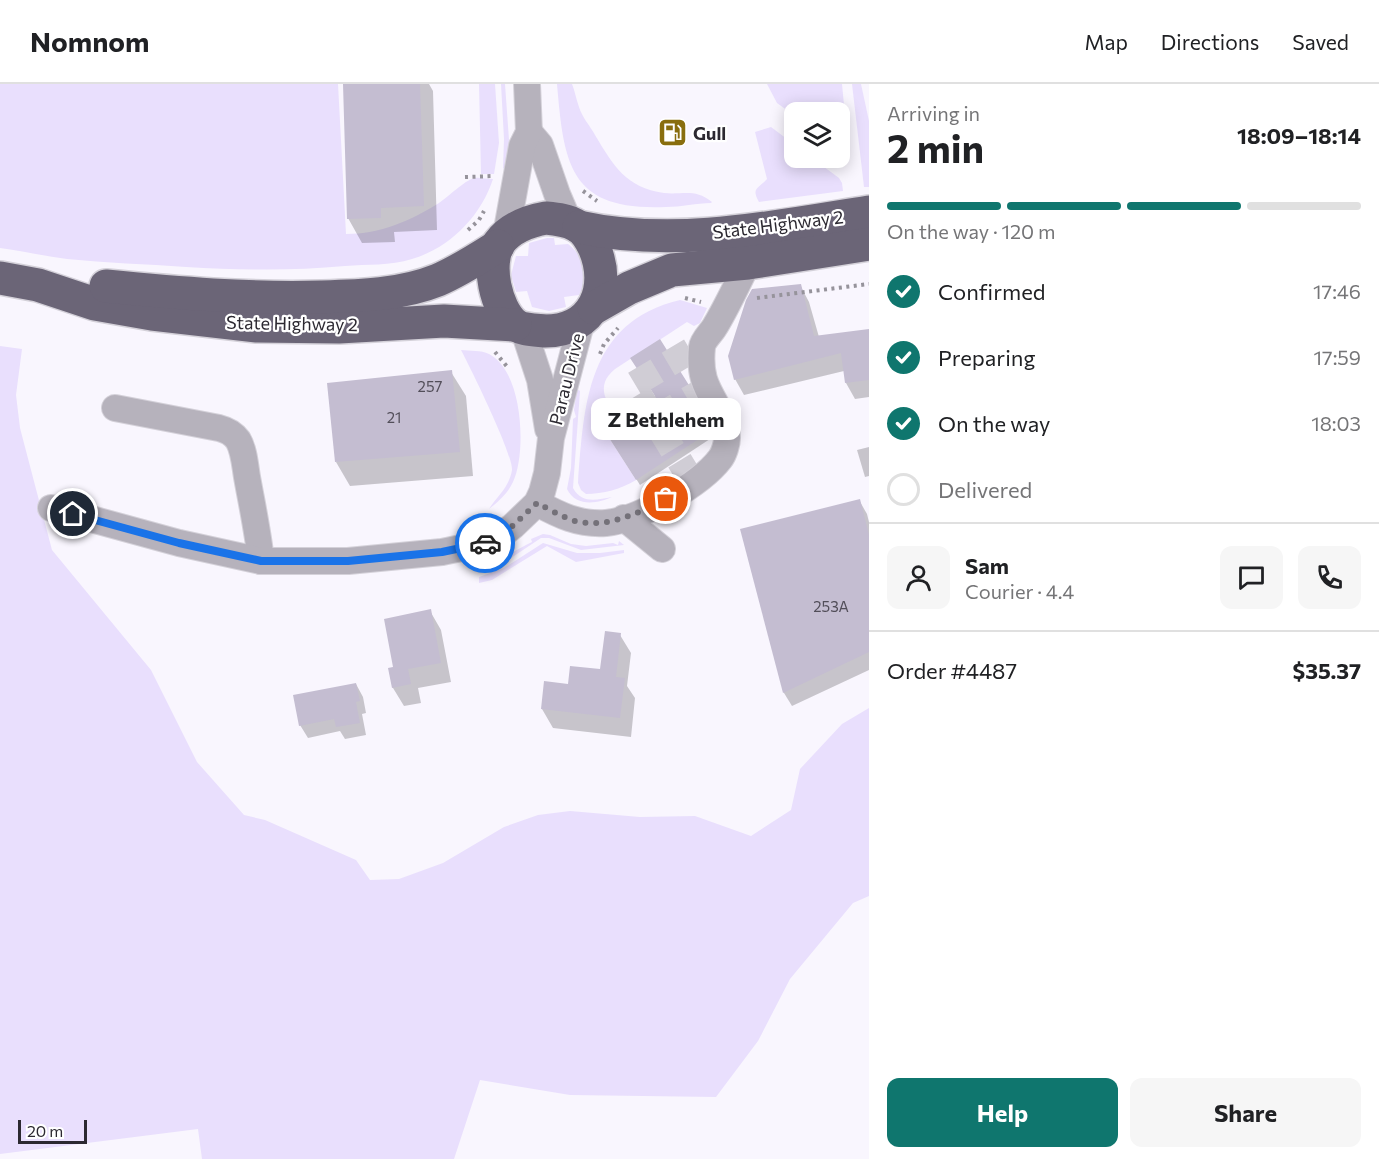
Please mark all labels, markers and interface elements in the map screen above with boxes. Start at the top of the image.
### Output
text: Nomnom [30,24,150,58]
text: Map [1085,29,1128,54]
text: Directions [1161,29,1259,54]
text: Saved [1292,29,1349,54]
text: Arriving in [887,101,980,125]
map controls [784,102,850,168]
button: layers [784,102,850,168]
fuel station icon: Gull [656,117,688,149]
place label: Gull [693,122,726,144]
text: 18:09–18:14 [1237,122,1361,149]
text: 2 min [887,123,984,171]
street label: State Highway 2 [711,205,845,243]
text: On the way · 120 m [887,219,1055,243]
icon: check [887,275,920,308]
text: Confirmed [938,278,1045,305]
text: 17:46 [1313,279,1361,303]
street label: State Highway 2 [226,311,358,335]
street label: Parau Drive [544,331,588,427]
icon: check [887,341,920,374]
text: Preparing [938,344,1035,371]
text: 17:59 [1314,345,1361,369]
house number: 257 [418,377,443,395]
callout: Z Bethlehem [591,397,741,439]
text: Z Bethlehem [608,407,724,431]
icon: check [887,407,920,440]
house number: 21 [387,408,401,426]
text: On the way [938,410,1050,437]
text: 18:03 [1311,411,1361,435]
pin [640,473,691,524]
text: Delivered [938,476,1032,503]
icon: bag [649,482,682,515]
pin [47,488,98,539]
icon: home [56,497,89,530]
courier [455,513,515,573]
icon: car [469,527,502,560]
button: person [887,546,950,609]
button: chat [1220,546,1283,609]
button: phone [1298,546,1361,609]
text: Sam [965,552,1009,579]
text: Courier · 4.4 [965,579,1074,603]
house number: 253A [813,597,849,615]
text: Order #4487 [887,657,1017,684]
text: $35.37 [1293,657,1361,684]
button: Help [887,1078,1118,1147]
button: Share [1130,1078,1361,1147]
scale bar [18,1117,87,1144]
text: 20 m [27,1121,63,1140]

